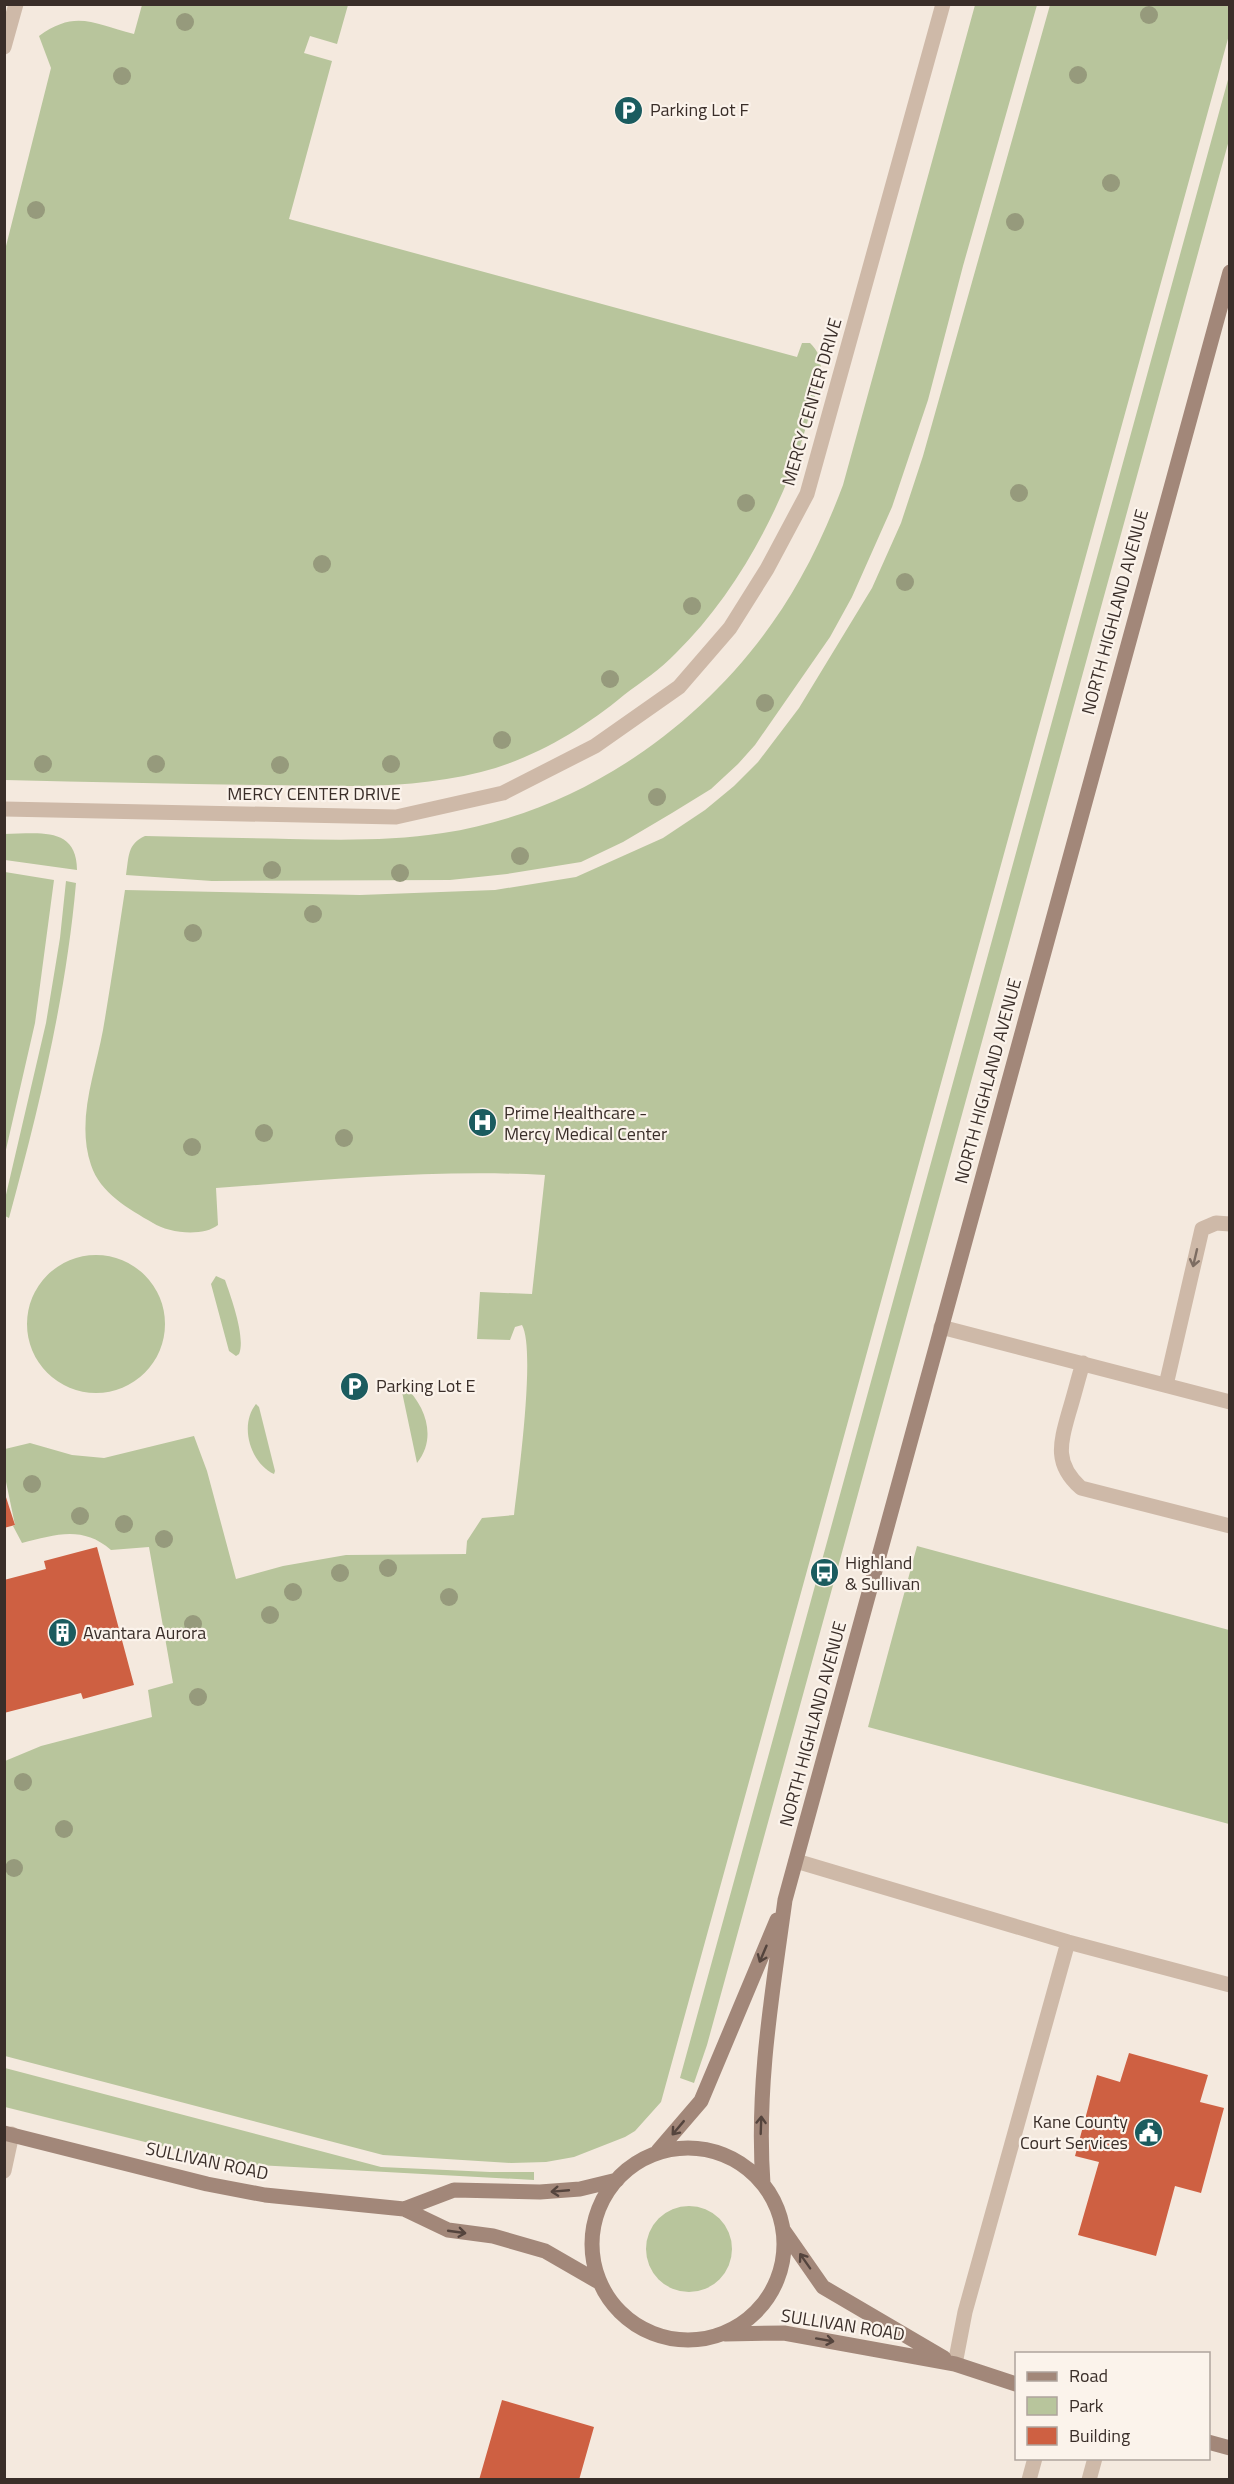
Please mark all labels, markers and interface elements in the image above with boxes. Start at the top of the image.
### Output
parking icon: Parking Lot F [613,94,645,126]
place label: Parking Lot F [650,96,749,123]
street label: MERCY CENTER DRIVE [775,315,848,489]
street label: NORTH HIGHLAND AVENUE [1074,506,1155,718]
street label: MERCY CENTER DRIVE [227,780,401,807]
street label: NORTH HIGHLAND AVENUE [947,975,1028,1187]
place label: Prime Healthcare - Mercy Medical Center [504,1099,667,1147]
hospital icon: Prime Healthcare - Mercy Medical Center [467,1107,499,1139]
one-way arrow [1189,1248,1201,1267]
parking icon: Parking Lot E [339,1370,371,1402]
place label: Parking Lot E [376,1372,476,1399]
place label: Highland & Sullivan [845,1549,920,1597]
bus stop icon: Highland & Sullivan [808,1557,840,1589]
building icon: Avantara Aurora [46,1617,78,1649]
street label: NORTH HIGHLAND AVENUE [772,1618,853,1830]
place label: Avantara Aurora [83,1619,206,1646]
one-way arrow [757,1945,768,1963]
place label: Kane County Court Services [1020,2108,1128,2156]
one-way arrow [755,2116,766,2136]
public building icon: Kane County Court Services [1133,2116,1165,2148]
one-way arrow [671,2120,685,2135]
street label: SULLIVAN ROAD [143,2134,271,2187]
one-way arrow [550,2186,570,2197]
one-way arrow [447,2226,467,2237]
one-way arrow [799,2253,811,2270]
street label: SULLIVAN ROAD [779,2301,907,2348]
one-way arrow [814,2335,834,2346]
legend [1015,2352,1210,2460]
text: Road [1069,2362,1108,2389]
text: Park [1069,2392,1104,2419]
text: Building [1069,2422,1130,2449]

